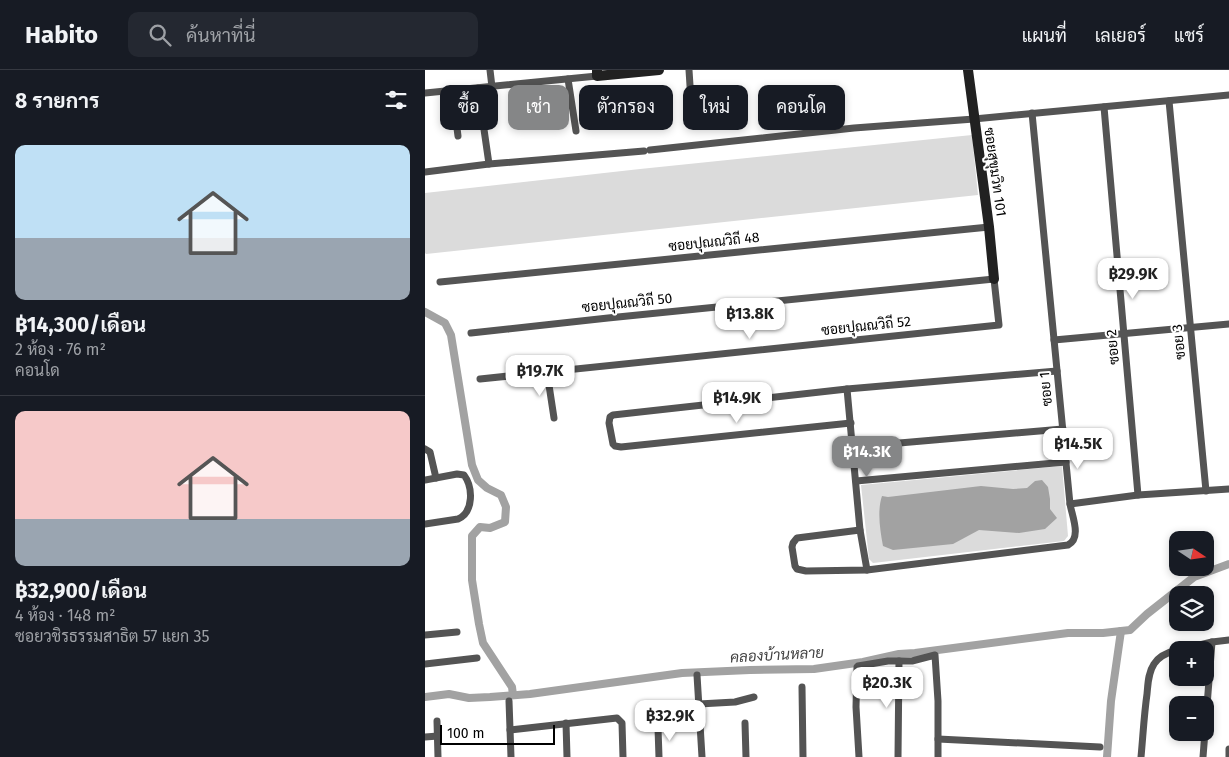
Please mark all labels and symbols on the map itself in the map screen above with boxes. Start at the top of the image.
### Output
street label: ซอยสุขุมวิท 101 [979,126,1010,218]
street label: ซอยปุณณวิถี 48 [668,228,761,256]
pin: ฿29.9K [1092,258,1174,300]
street label: ซอยปุณณวิถี 50 [581,289,673,317]
pin: ฿13.8K [709,298,791,340]
street label: ซอยปุณณวิถี 52 [820,312,912,340]
street label: ซอย 3 [1169,323,1189,361]
street label: ซอย 2 [1103,329,1123,365]
pin: ฿19.7K [499,354,581,397]
street label: ซอย 1 [1036,371,1056,407]
pin: ฿14.9K [696,382,778,424]
pin: ฿14.5K [1037,428,1119,470]
pin: ฿14.3K [826,436,908,478]
north arrow [1169,531,1214,576]
water label: คลองบ้านหลาย [730,643,825,666]
pin: ฿20.3K [846,666,928,709]
pin: ฿32.9K [629,700,711,742]
scale bar [440,722,555,745]

